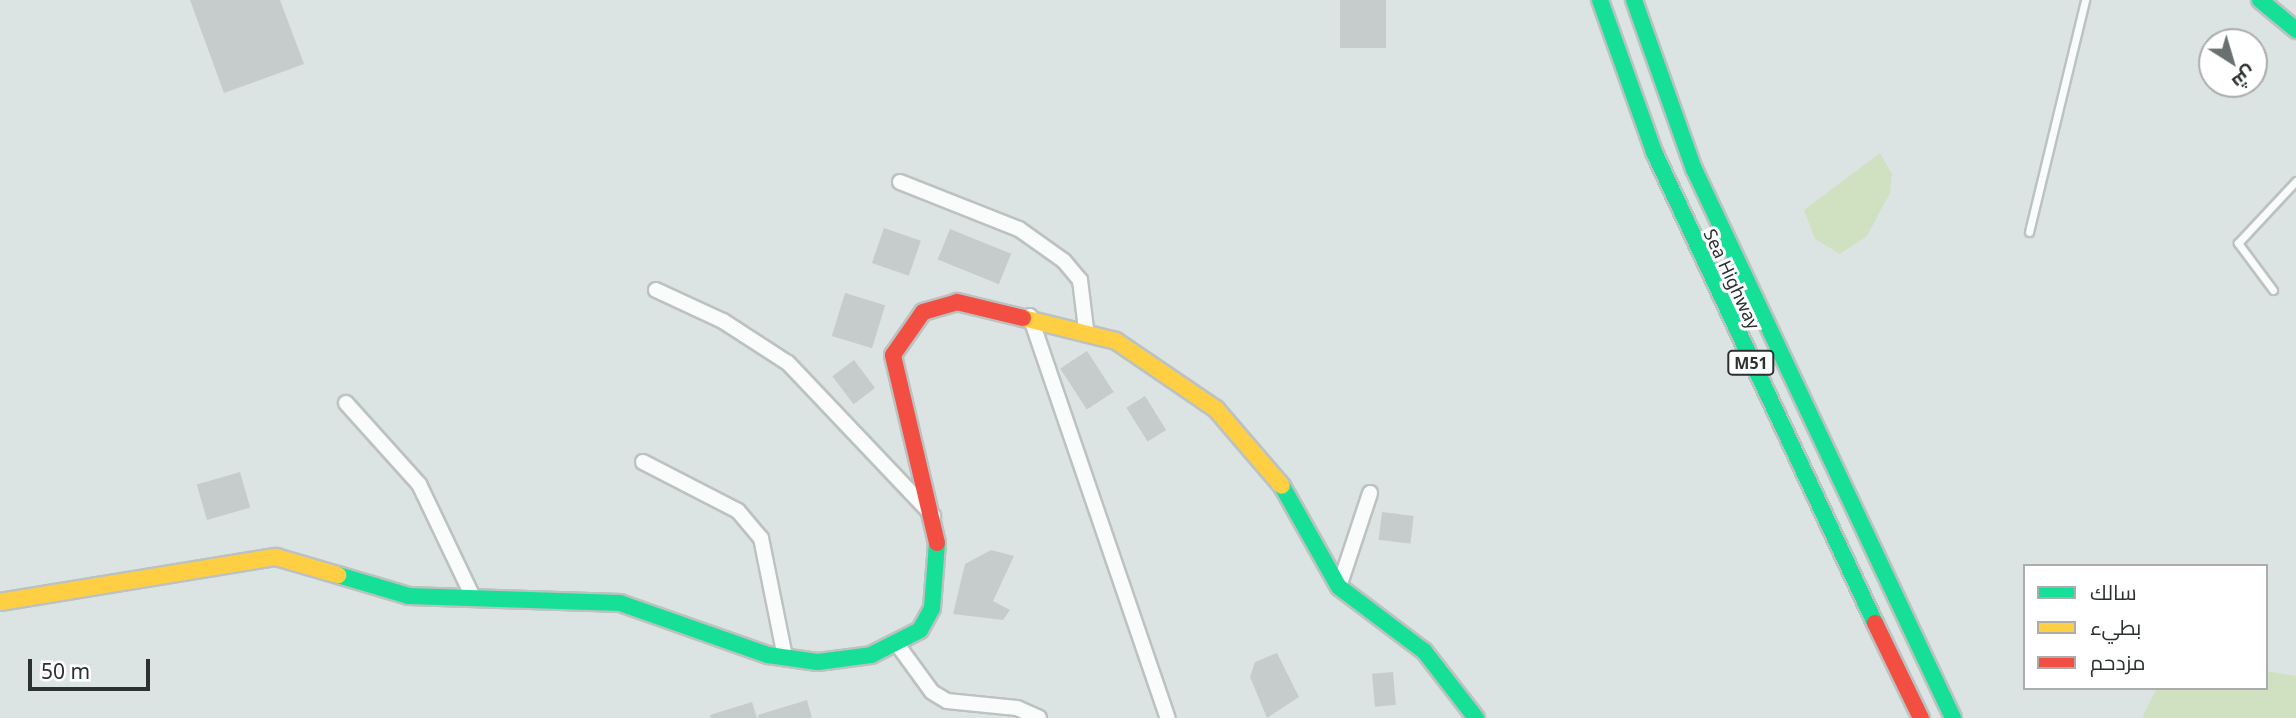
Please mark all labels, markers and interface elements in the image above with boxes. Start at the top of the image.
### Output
north arrow [2198,28,2268,98]
text: ش [2227,60,2262,96]
street label: Sea Highway [1699,225,1765,333]
road number: M51 [1726,350,1776,376]
legend [2023,564,2268,690]
text: سالك [2090,578,2137,606]
text: بطيء [2090,613,2141,641]
scale bar [32,644,154,688]
text: مزدحم [2090,648,2145,676]
text: 50 m [41,657,90,685]

